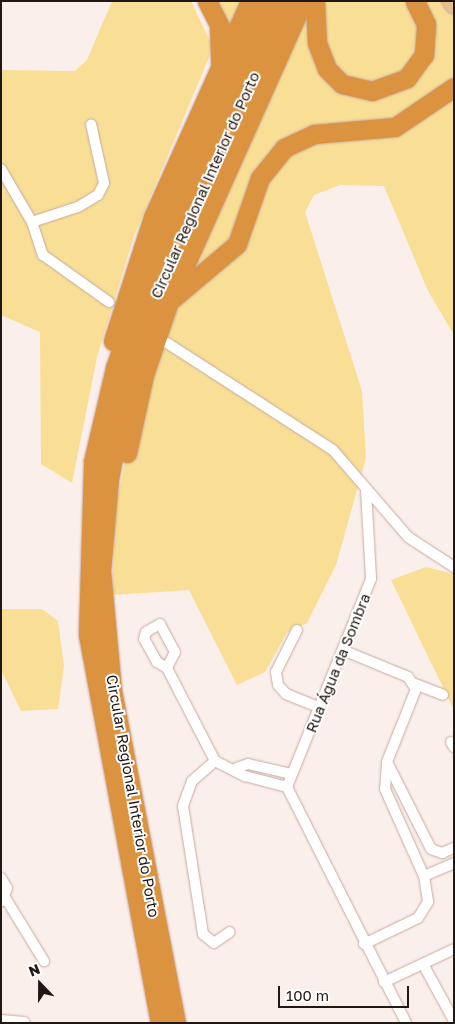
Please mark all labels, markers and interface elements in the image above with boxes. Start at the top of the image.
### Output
street label: Circular Regional Interior do Porto [147,69,263,301]
street label: Rua Água da Sombra [302,591,374,735]
street label: Circular Regional Interior do Porto [103,673,163,919]
north arrow [15,959,65,1009]
text: N [26,960,42,980]
scale bar [280,976,411,1008]
text: 100 m [286,986,329,1004]

